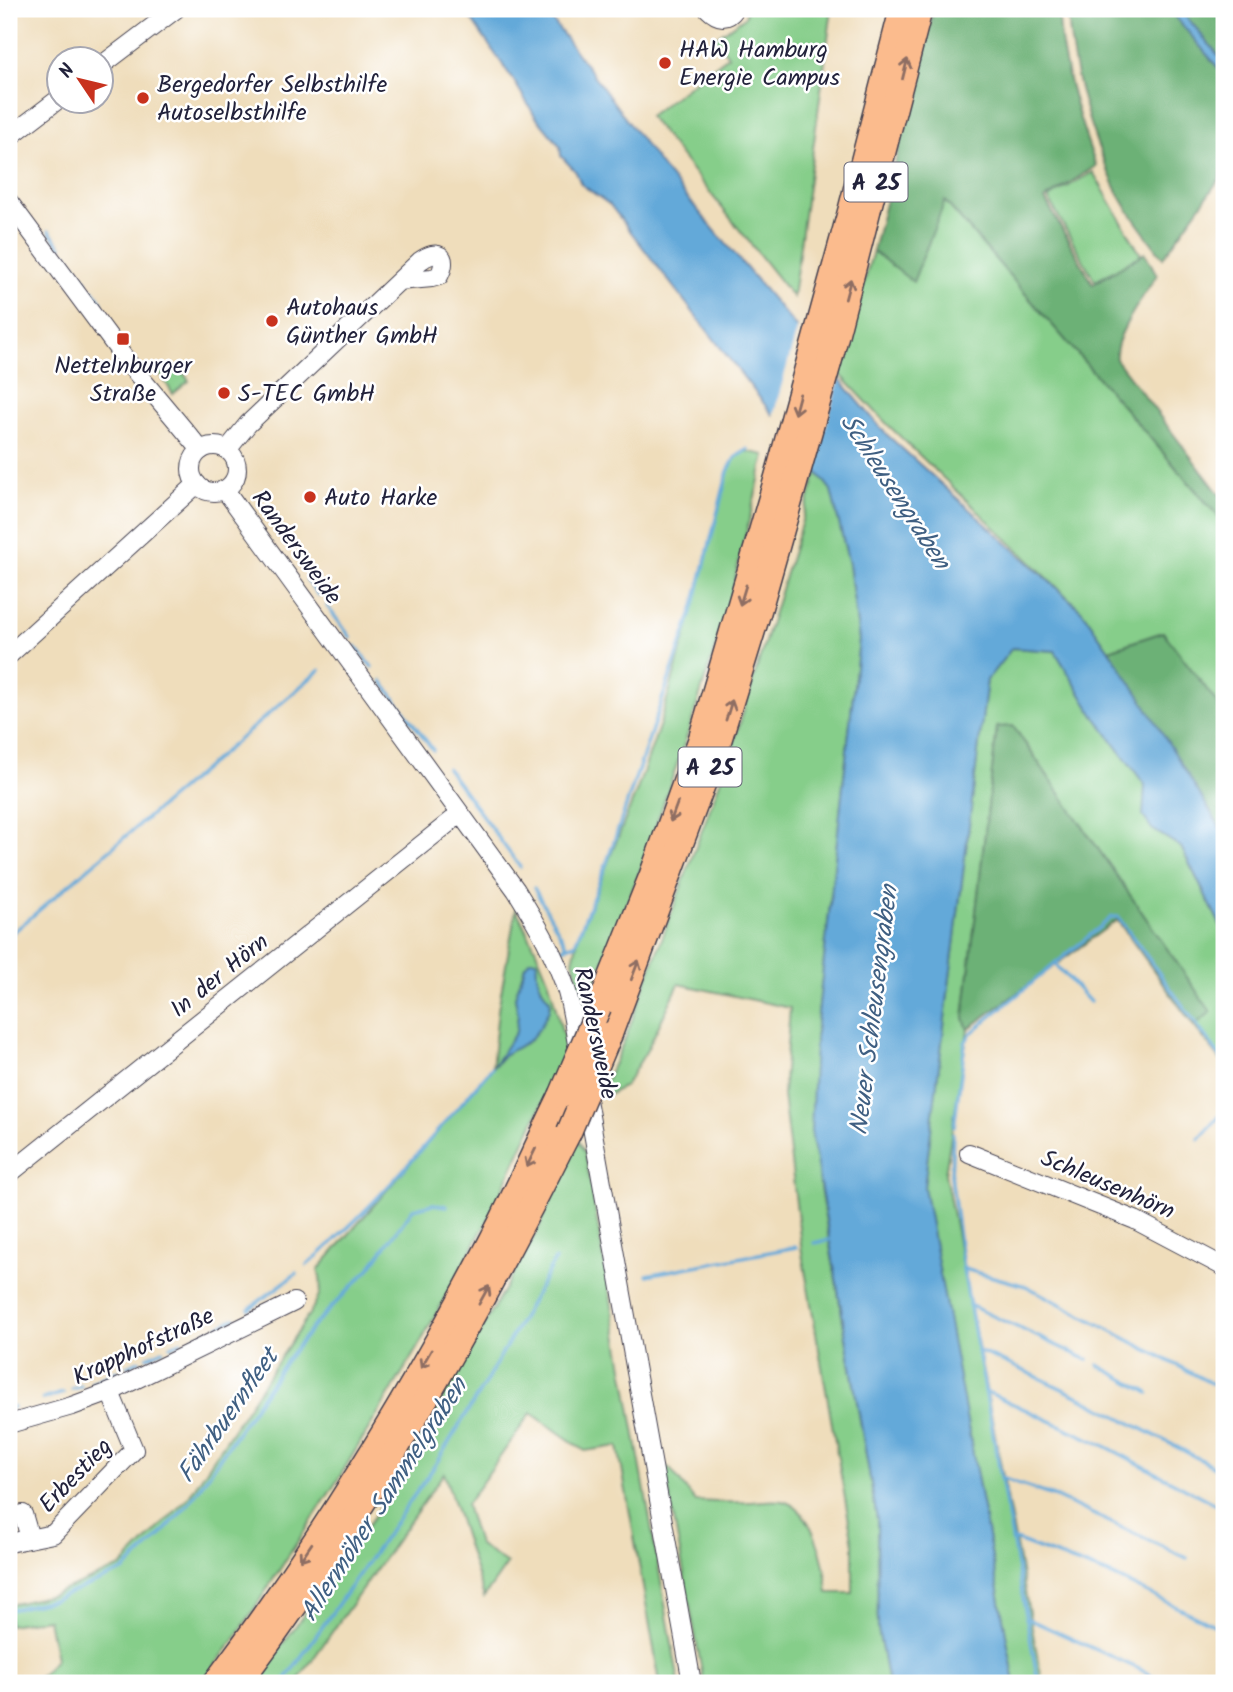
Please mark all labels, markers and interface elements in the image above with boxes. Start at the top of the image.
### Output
place label: HAW Hamburg Energie Campus [679,31,840,98]
north arrow [46,46,116,116]
marker: HAW Hamburg Energie Campus [657,55,673,71]
text: N [52,58,83,85]
one-way arrow [899,58,912,81]
place label: Bergedorfer Selbsthilfe Autoselbsthilfe [157,66,387,133]
marker: Bergedorfer Selbsthilfe Autoselbsthilfe [135,90,151,106]
road number: A 25 [844,162,908,202]
one-way arrow [842,279,855,301]
place label: Autohaus Günther GmbH [286,289,438,356]
marker: Autohaus Günther GmbH [264,313,280,329]
marker: Nettelnburger Straße [115,331,131,347]
place label: Nettelnburger Straße [54,347,194,414]
place label: S-TEC GmbH [238,375,375,414]
marker: S-TEC GmbH [216,385,232,401]
one-way arrow [790,392,803,414]
water label: Schleusengraben [828,406,962,580]
place label: Auto Harke [324,479,437,518]
street label: Randersweide [240,482,351,614]
marker: Auto Harke [302,489,318,505]
one-way arrow [736,584,749,606]
one-way arrow [723,699,736,721]
road number: A 25 [678,748,742,786]
one-way arrow [667,800,679,822]
water label: Neuer Schleusengraben [839,881,911,1138]
street label: In der Hörn [162,924,278,1028]
one-way arrow [629,960,642,981]
street label: Randersweide [561,964,628,1103]
street label: Schleusenhörn [1034,1140,1181,1231]
one-way arrow [524,1147,538,1168]
one-way arrow [477,1285,491,1305]
street label: Krapphofstraße [66,1297,221,1397]
water label: Fährbuernfleet [167,1337,293,1492]
one-way arrow [419,1349,433,1369]
water label: Allermöher Sammelgraben [290,1368,481,1631]
street label: Erbestieg [30,1429,122,1523]
one-way arrow [299,1542,313,1562]

